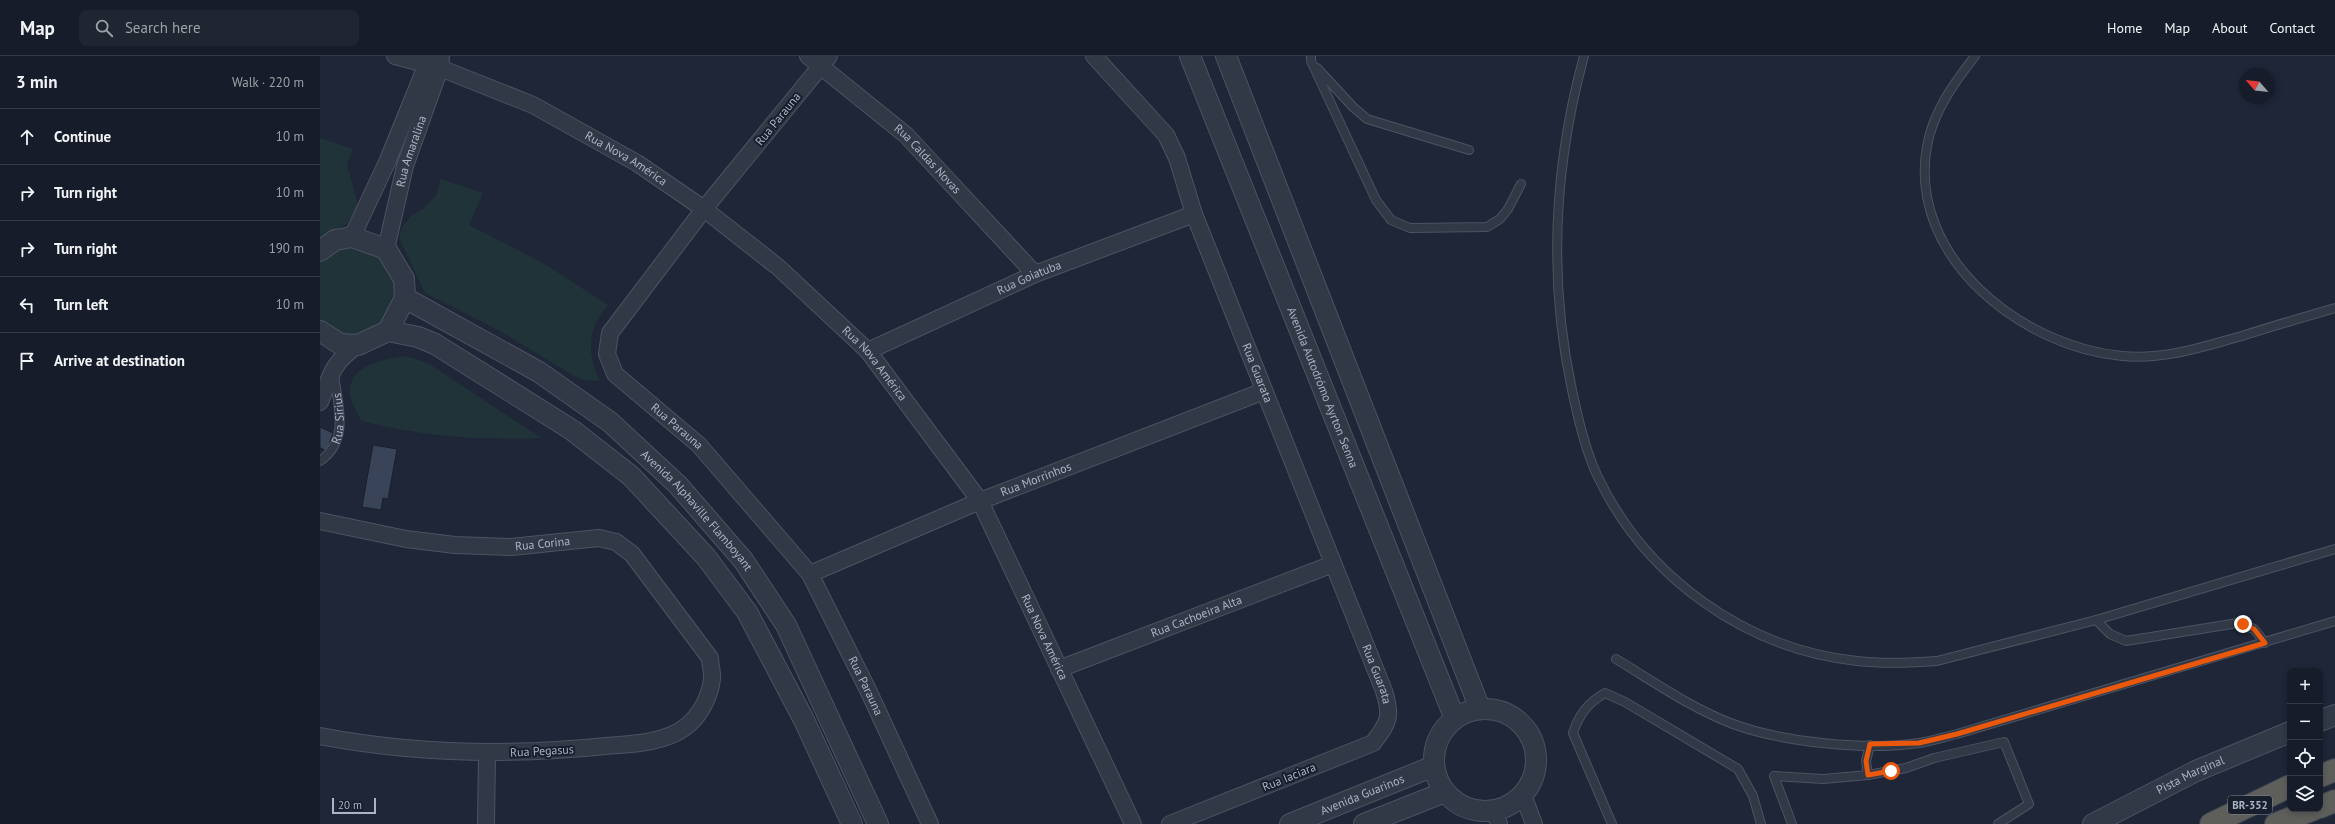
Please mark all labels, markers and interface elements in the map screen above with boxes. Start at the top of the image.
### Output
search box [79,10,359,46]
text: Map [20,16,55,40]
icon: search [93,17,115,39]
text: Search here [125,18,201,37]
text: Home [2107,19,2142,37]
text: Map [2164,19,2190,37]
text: About [2212,19,2248,37]
text: Contact [2270,19,2315,37]
north arrow [2239,68,2275,104]
text: 3 min [16,71,57,93]
text: Walk · 220 m [232,74,304,91]
street label: Rua Parauna [752,89,804,148]
street label: Rua Amaralina [392,113,429,188]
street label: Rua Caldas Novas [891,120,965,197]
icon: ahead [16,126,38,148]
text: Continue [54,127,111,146]
text: 10 m [276,128,304,145]
street label: Rua Nova América [583,128,670,189]
icon: right [16,182,38,204]
text: Turn right [54,183,117,202]
text: 10 m [276,184,304,201]
icon: right [16,238,38,260]
text: Turn right [54,239,117,258]
text: 190 m [269,240,304,257]
street label: Rua Goiatuba [994,257,1063,298]
icon: left [16,294,38,316]
text: Turn left [54,295,108,314]
text: 10 m [276,296,304,313]
street label: Avenida Autodrómo Ayrton Senna [1284,305,1362,470]
street label: Rua Nova América [839,323,911,404]
street label: Rua Guarata [1239,341,1276,405]
icon: arrive [16,350,38,372]
text: Arrive at destination [54,351,185,370]
street label: Rua Sirius [328,392,347,446]
street label: Rua Parauna [648,400,707,452]
street label: Avenida Alphaville Flamboyant [638,447,756,573]
street label: Rua Morrinhos [998,458,1073,499]
street label: Rua Corina [514,533,571,554]
street label: Rua Nova América [1018,592,1072,682]
street label: Rua Cachoeira Alta [1148,592,1244,640]
route end [2234,615,2252,633]
street label: Rua Guarata [1359,642,1395,705]
street label: Rua Parauna [845,654,887,718]
map controls [2287,668,2323,812]
button: + [2287,668,2323,704]
button: − [2287,704,2323,740]
button: locate [2287,740,2323,776]
street label: Rua Pegasus [510,741,574,760]
street label: Pista Marginal [2154,752,2227,797]
street label: Rua Iaciara [1260,759,1318,794]
route start [1882,762,1900,780]
street label: Avenida Guarinos [1318,771,1406,818]
button: layers [2287,776,2323,812]
scale bar [332,796,376,815]
road number: BR-352 [2228,796,2272,814]
text: 20 m [338,798,362,812]

